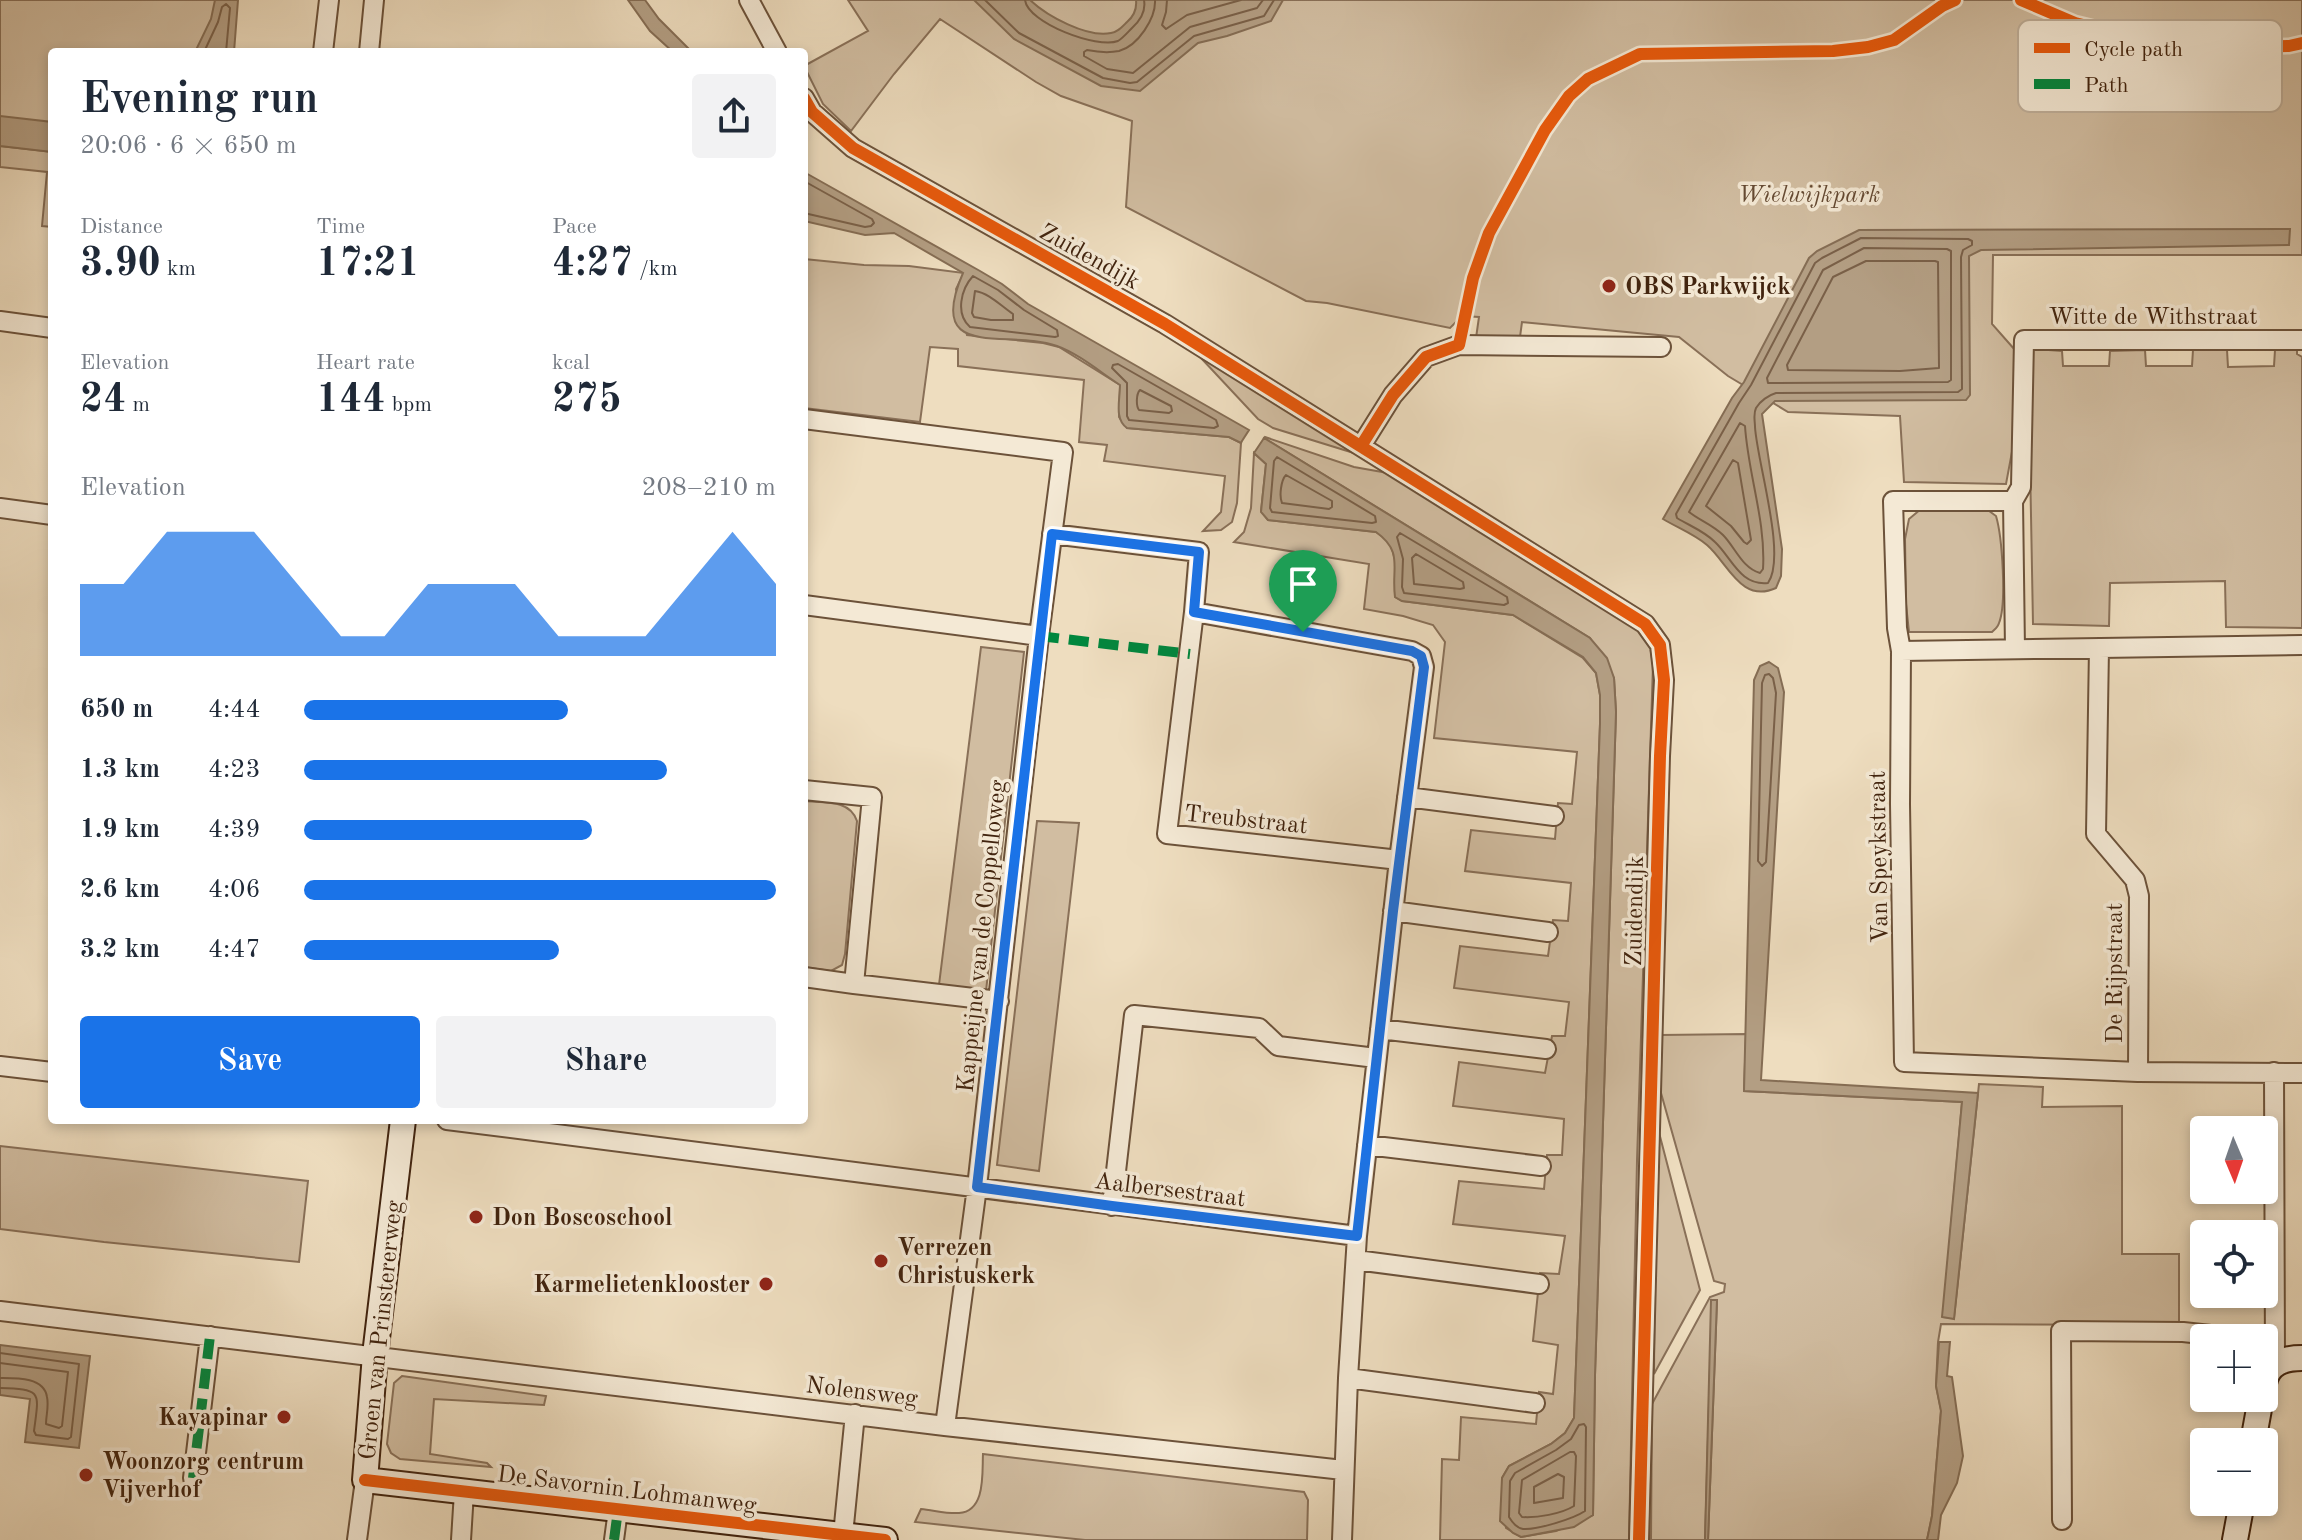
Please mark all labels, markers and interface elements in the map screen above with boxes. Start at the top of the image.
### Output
legend [2018,20,2282,112]
text: Cycle path [2084,39,2183,61]
button: share [692,74,776,158]
text: Path [2084,75,2129,97]
text: Evening run [80,78,318,122]
text: 20:06 · 6 × 650 m [80,133,297,159]
park label: Wielwijkpark [1738,184,1880,208]
text: Distance [80,216,163,238]
text: Time [316,216,365,238]
text: Pace [552,216,597,238]
street label: Zuidendijk [1035,220,1143,295]
text: 3.90 [80,245,161,285]
text: 17:21 [316,245,420,285]
text: 4:27 [552,245,633,285]
text: km [161,258,196,280]
text: /km [633,258,678,280]
place label: OBS Parkwijck [1625,276,1791,300]
marker: OBS Parkwijck [1600,277,1618,295]
street label: Witte de Withstraat [2048,306,2258,330]
text: Elevation [80,352,170,374]
text: Heart rate [316,352,415,374]
text: kcal [552,352,590,374]
text: 24 [80,381,126,421]
text: 144 [316,381,386,421]
text: 275 [552,381,622,421]
text: m [126,394,150,416]
text: bpm [386,394,432,416]
text: Elevation [80,475,186,501]
text: 208–210 m [641,475,776,501]
pin [1269,550,1337,632]
icon: arrive [1281,562,1325,606]
text: 650 m [80,697,153,723]
text: 4:44 [208,697,261,723]
text: 1.3 km [80,757,160,783]
text: 4:23 [208,757,261,783]
street label: Van Speykstraat [1866,771,1894,943]
street label: Kappeijne van de Coppelloweg [955,779,1011,1094]
street label: Treubstraat [1183,803,1309,839]
text: 1.9 km [80,817,160,843]
text: 4:39 [208,817,261,843]
street label: Zuidendijk [1623,856,1649,967]
text: 2.6 km [80,877,160,903]
text: 4:06 [208,877,261,903]
street label: De Rijpstraat [2104,902,2128,1044]
text: 3.2 km [80,937,160,963]
text: 4:47 [208,937,261,963]
button: Save [80,1016,420,1108]
button: Share [436,1016,776,1108]
north arrow [2190,1116,2278,1204]
map controls [2190,1116,2278,1516]
street label: Aalbersestraat [1093,1170,1247,1212]
street label: Groen van Prinstererweg [356,1199,408,1461]
place label: Don Boscoschool [492,1207,672,1231]
marker: Don Boscoschool [467,1208,485,1226]
button: locate [2190,1220,2278,1308]
place label: Verrezen Christuskerk [897,1237,1035,1289]
marker: Verrezen Christuskerk [872,1252,890,1270]
place label: Karmelietenklooster [533,1274,750,1298]
marker: Karmelietenklooster [757,1275,775,1293]
button: + [2190,1324,2278,1412]
street label: Nolensweg [804,1374,919,1412]
place label: Kayapinar [158,1407,268,1431]
marker: Kayapinar [275,1408,293,1426]
button: − [2190,1428,2278,1516]
place label: Woonzorg centrum Vijverhof [102,1451,304,1503]
street label: De Savornin Lohmanweg [496,1463,758,1519]
marker: Woonzorg centrum Vijverhof [77,1466,95,1484]

